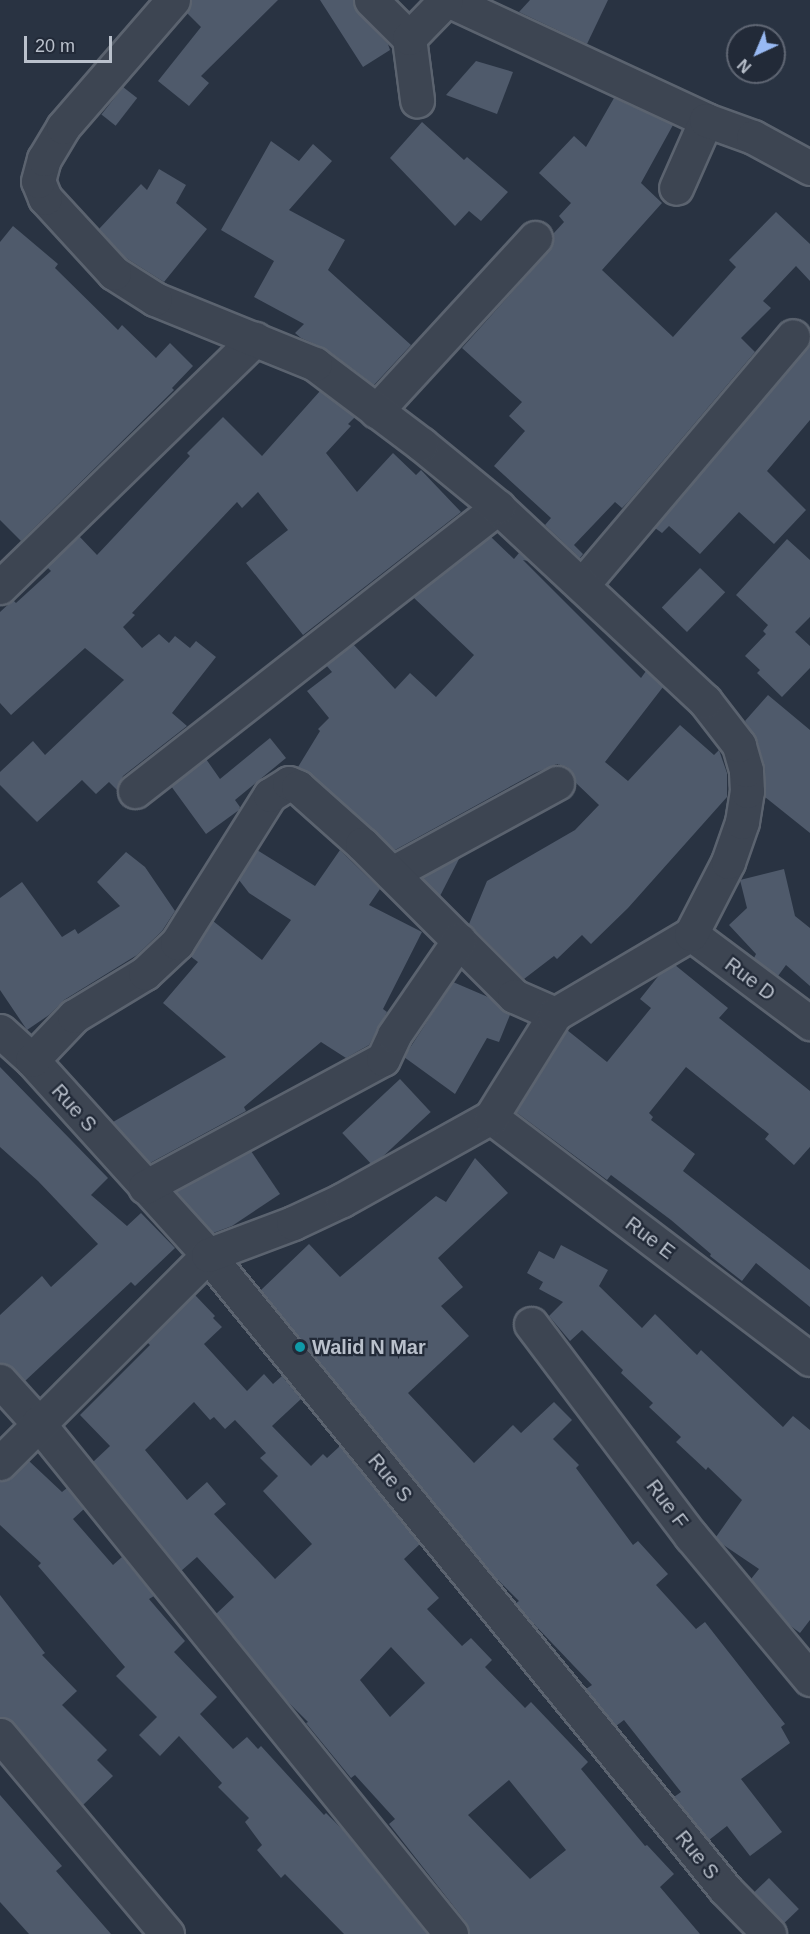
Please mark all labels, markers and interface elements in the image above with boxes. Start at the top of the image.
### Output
scale bar [27,24,116,62]
north arrow [726,24,786,84]
text: 20 m [35,36,75,56]
text: N [734,56,755,76]
street label: Rue D [720,952,780,1006]
street label: Rue S [46,1079,102,1137]
street label: Rue E [621,1212,679,1264]
place label: Walid N Mar [312,1335,426,1359]
marker: Walid N Mar [293,1340,307,1354]
street label: Rue S [363,1449,417,1507]
street label: Rue F [641,1475,693,1533]
street label: Rue S [670,1826,724,1884]

